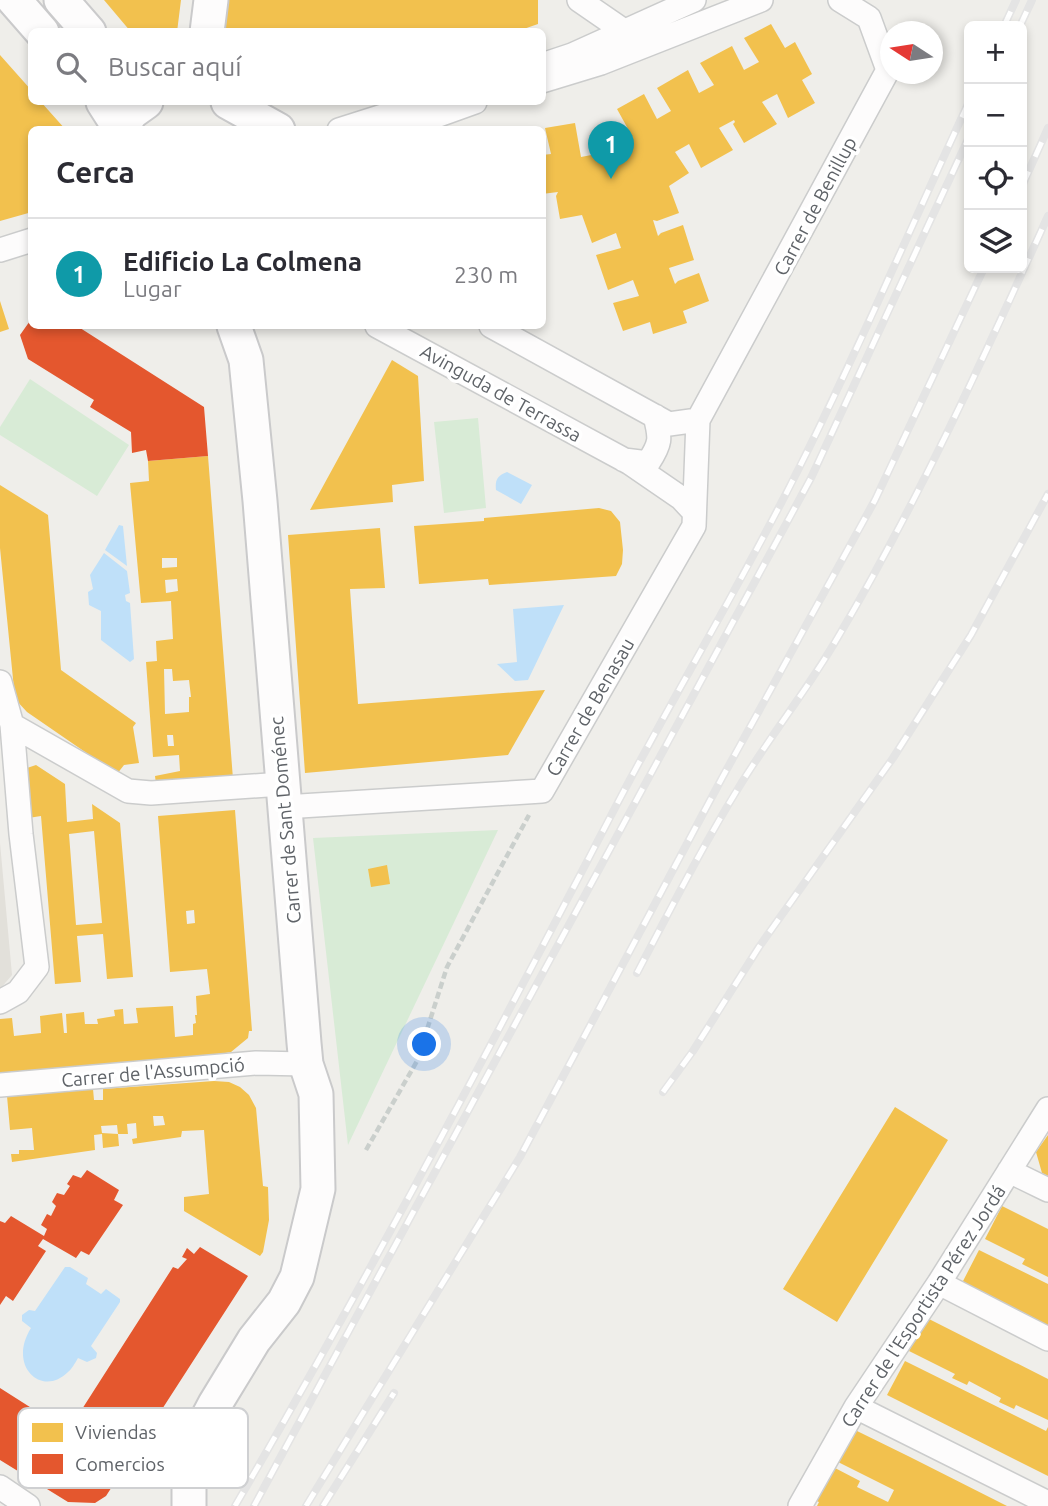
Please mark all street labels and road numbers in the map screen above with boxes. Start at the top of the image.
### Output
street label: Carrer de Benillup [769,133,861,279]
street label: Avinguda de Terrassa [417,340,585,446]
street label: Carrer de Benasau [542,634,638,780]
street label: Carrer de Sant Doménec [265,715,305,924]
street label: Carrer de l'Assumpció [60,1053,246,1091]
street label: Carrer de l'Esportista Pérez Jordá [836,1181,1010,1431]

